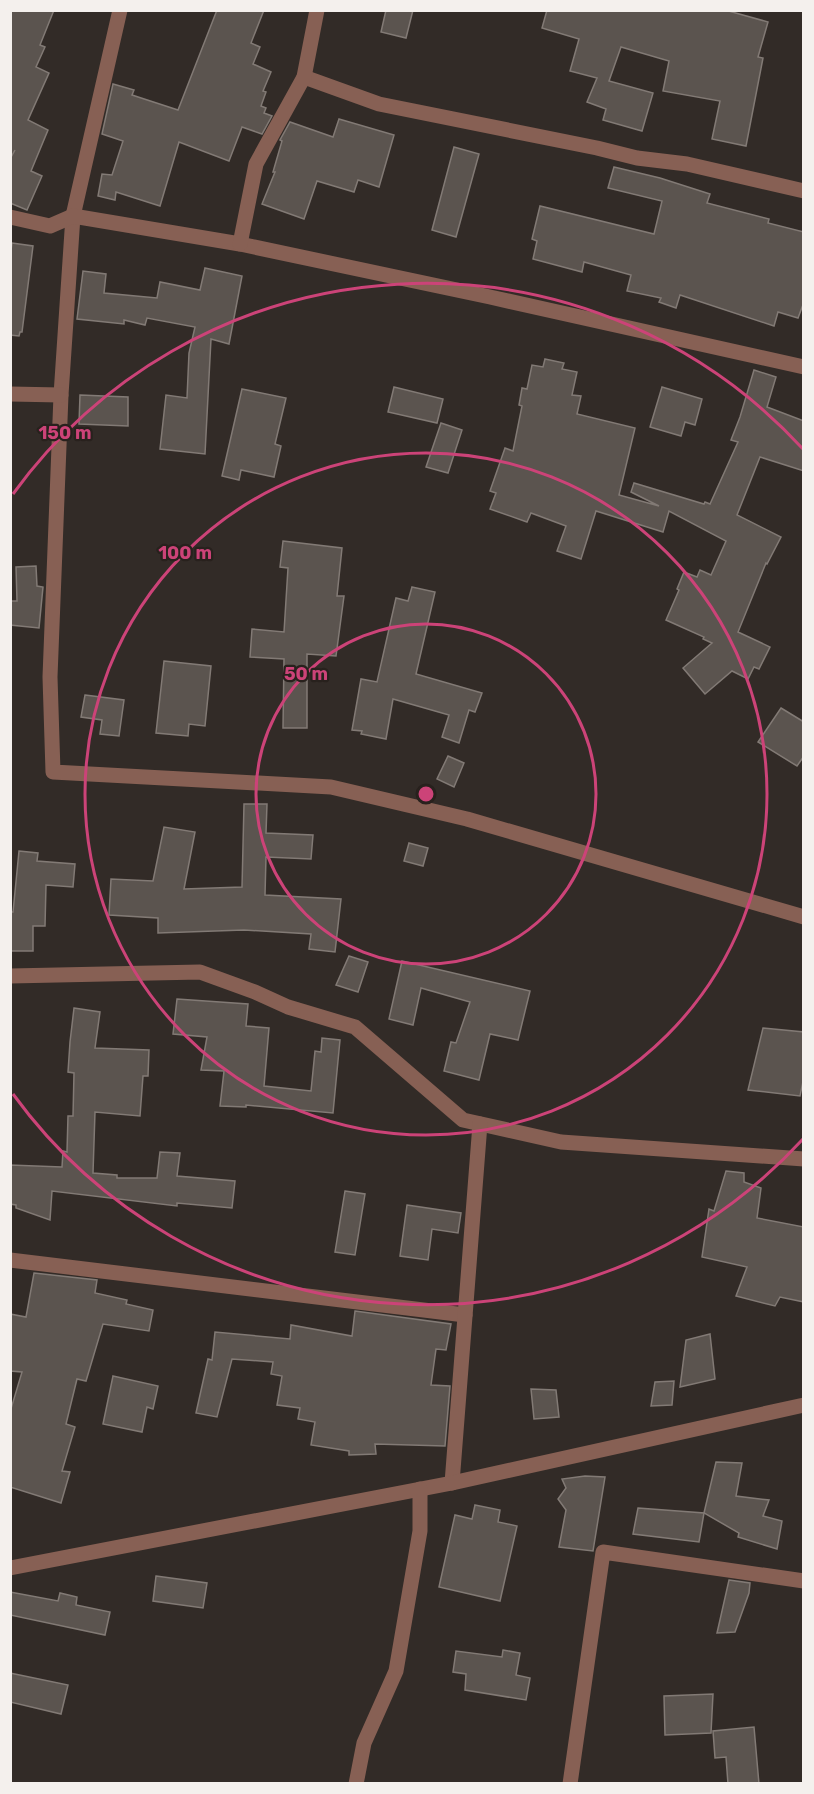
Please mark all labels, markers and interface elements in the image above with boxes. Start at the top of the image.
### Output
text: 150 m [38,422,92,444]
text: 100 m [158,542,212,564]
text: 50 m [284,663,328,685]
centre of rings [416,784,436,804]

